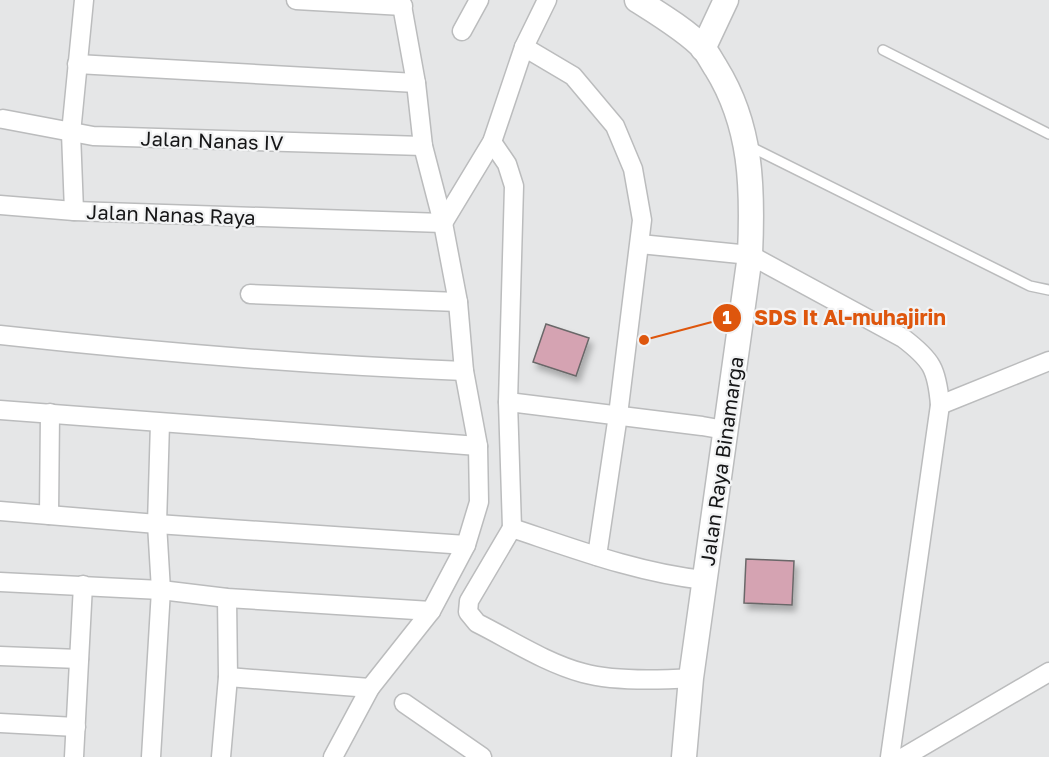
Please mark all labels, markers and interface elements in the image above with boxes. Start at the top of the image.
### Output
street label: Jalan Nanas IV [140,126,284,154]
street label: Jalan Nanas Raya [86,199,256,229]
callout: SDS It Al-muhajirin [712,299,958,338]
text: SDS It Al-muhajirin [754,304,946,330]
text: 1 [722,306,732,328]
street label: Jalan Raya Binamarga [694,355,748,567]

